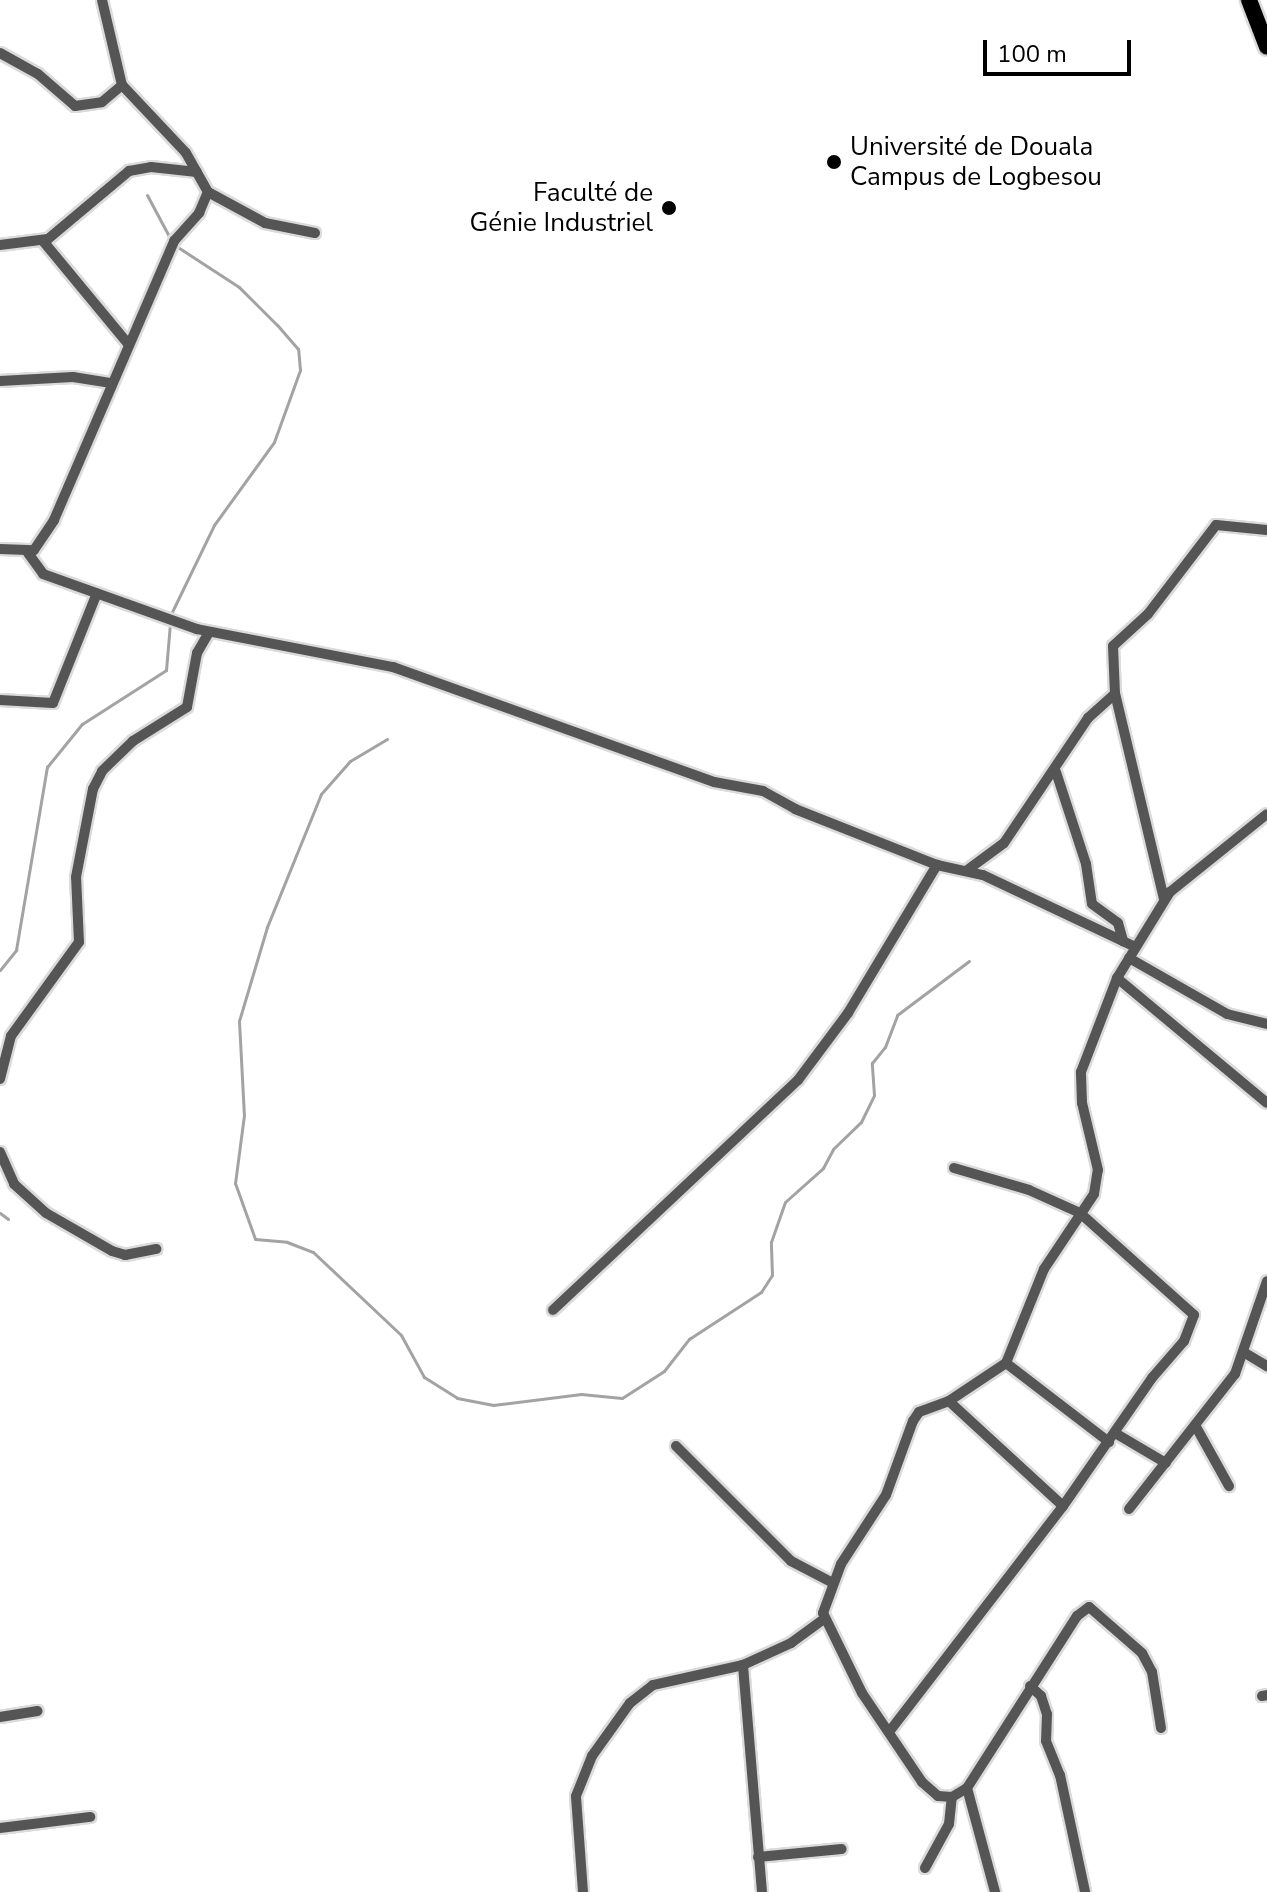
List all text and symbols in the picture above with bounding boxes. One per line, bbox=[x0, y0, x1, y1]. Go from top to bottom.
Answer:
scale bar bbox=[987, 24, 1135, 74]
text: 100 m bbox=[997, 38, 1067, 70]
place label: Université de Douala Campus de Logbesou bbox=[850, 131, 1102, 192]
marker: Université de Douala Campus de Logbesou bbox=[825, 153, 843, 171]
place label: Faculté de Génie Industriel bbox=[469, 177, 653, 238]
marker: Faculté de Génie Industriel bbox=[660, 199, 678, 217]

